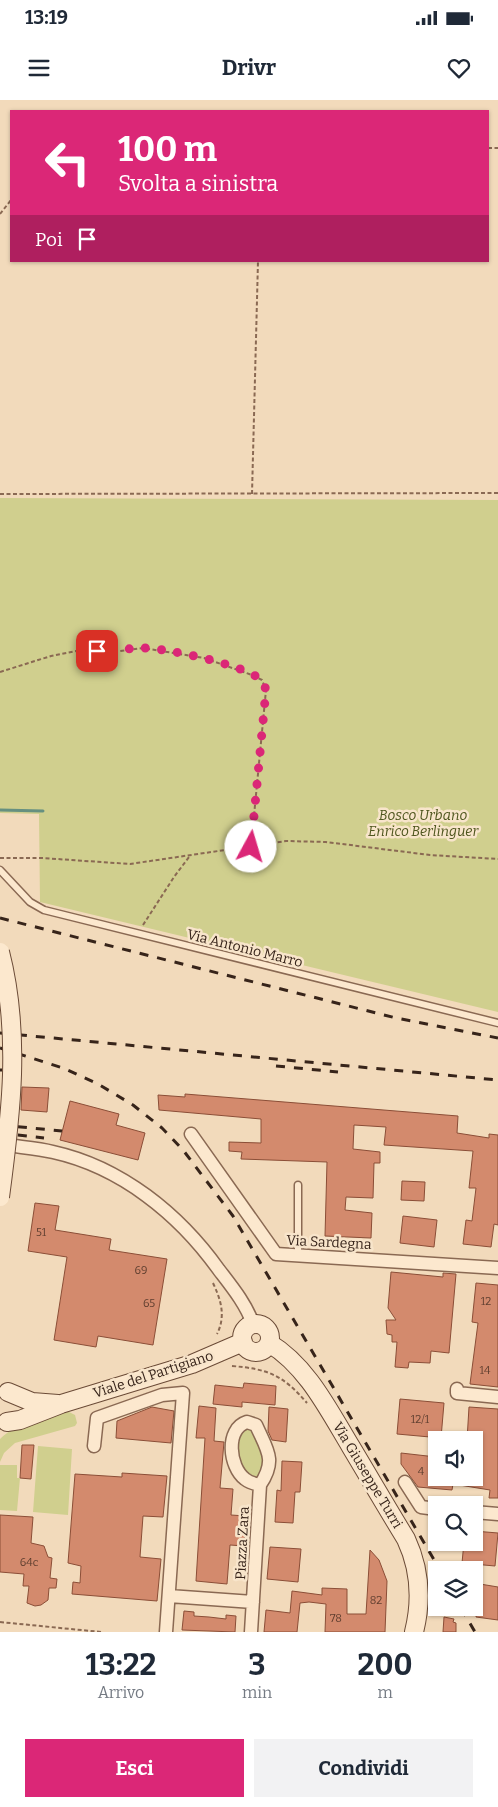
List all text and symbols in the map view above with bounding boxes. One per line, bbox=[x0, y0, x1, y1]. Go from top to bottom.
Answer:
text: 13:19 bbox=[25, 6, 68, 29]
icon: menu bbox=[25, 54, 53, 82]
text: Drivr bbox=[222, 54, 276, 81]
icon: heart bbox=[445, 54, 473, 82]
text: 100 m bbox=[118, 128, 217, 170]
icon: left bbox=[35, 130, 100, 195]
text: Svolta a sinistra bbox=[118, 170, 278, 197]
icon: arrive bbox=[73, 225, 101, 253]
text: Poi bbox=[35, 228, 63, 251]
pin bbox=[76, 630, 118, 672]
icon: arrive bbox=[83, 637, 111, 665]
park label: Bosco Urbano Enrico Berlinguer bbox=[368, 807, 479, 840]
position arrow bbox=[224, 820, 276, 872]
street label: Via Antonio Marro bbox=[185, 926, 305, 971]
house number: 51 bbox=[36, 1226, 47, 1239]
street label: Via Sardegna bbox=[286, 1232, 372, 1253]
house number: 69 bbox=[135, 1264, 147, 1277]
house number: 12 bbox=[481, 1295, 491, 1308]
house number: 65 bbox=[143, 1297, 155, 1310]
street label: Viale del Partigiano bbox=[91, 1347, 215, 1402]
house number: 14 bbox=[480, 1364, 491, 1377]
house number: 12/1 bbox=[411, 1413, 430, 1426]
street label: Via Giuseppe Turri bbox=[329, 1419, 406, 1531]
map controls bbox=[428, 1431, 483, 1616]
button: sound bbox=[428, 1431, 483, 1486]
house number: 4 bbox=[418, 1465, 425, 1478]
button: search bbox=[428, 1496, 483, 1551]
street label: Piazza Zara bbox=[232, 1506, 253, 1580]
house number: 64c bbox=[20, 1556, 39, 1569]
button: layers bbox=[428, 1561, 483, 1616]
house number: 82 bbox=[370, 1594, 382, 1607]
house number: 78 bbox=[330, 1612, 342, 1625]
text: 13:22 bbox=[85, 1647, 156, 1683]
text: 3 bbox=[248, 1647, 266, 1683]
text: 200 bbox=[358, 1647, 413, 1683]
text: Arrivo bbox=[98, 1683, 144, 1702]
text: min bbox=[242, 1683, 272, 1702]
text: m bbox=[377, 1683, 393, 1702]
button: Esci bbox=[25, 1739, 244, 1797]
button: Condividi bbox=[254, 1739, 473, 1797]

